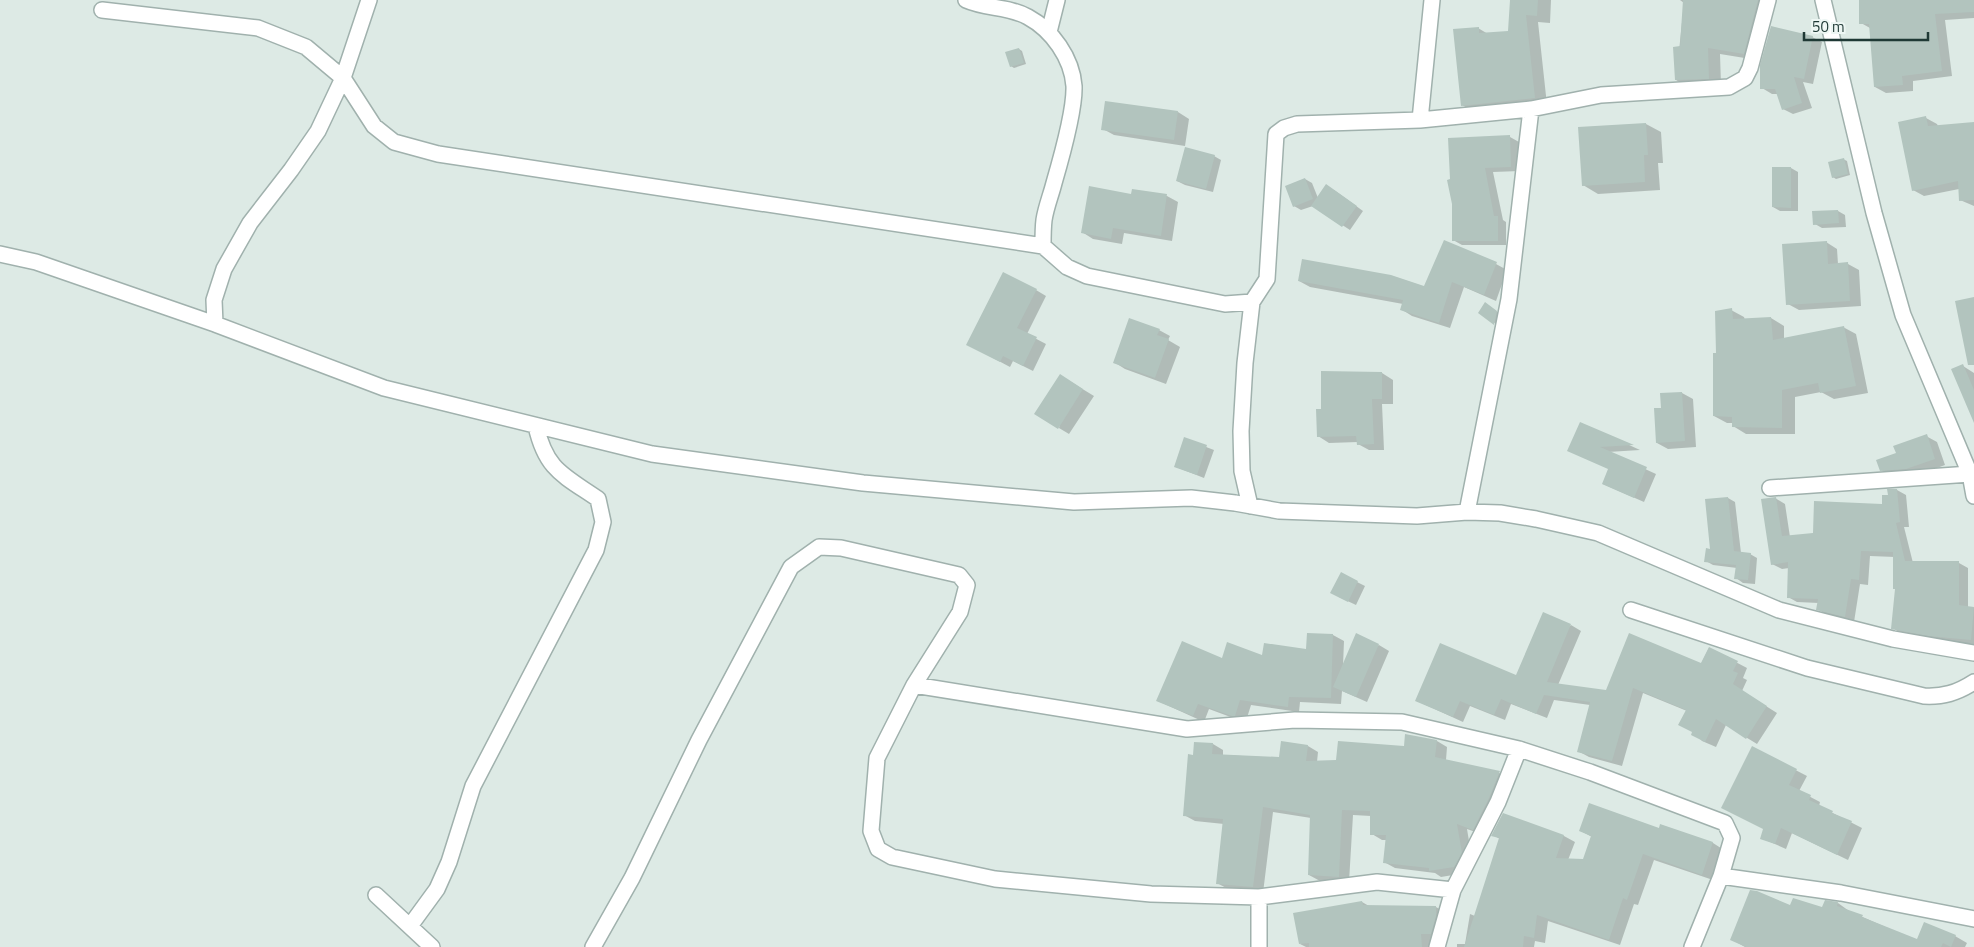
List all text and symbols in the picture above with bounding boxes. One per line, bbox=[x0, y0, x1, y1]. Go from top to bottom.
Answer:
scale bar bbox=[1804, 10, 1928, 42]
text: 50 m bbox=[1812, 15, 1845, 38]

